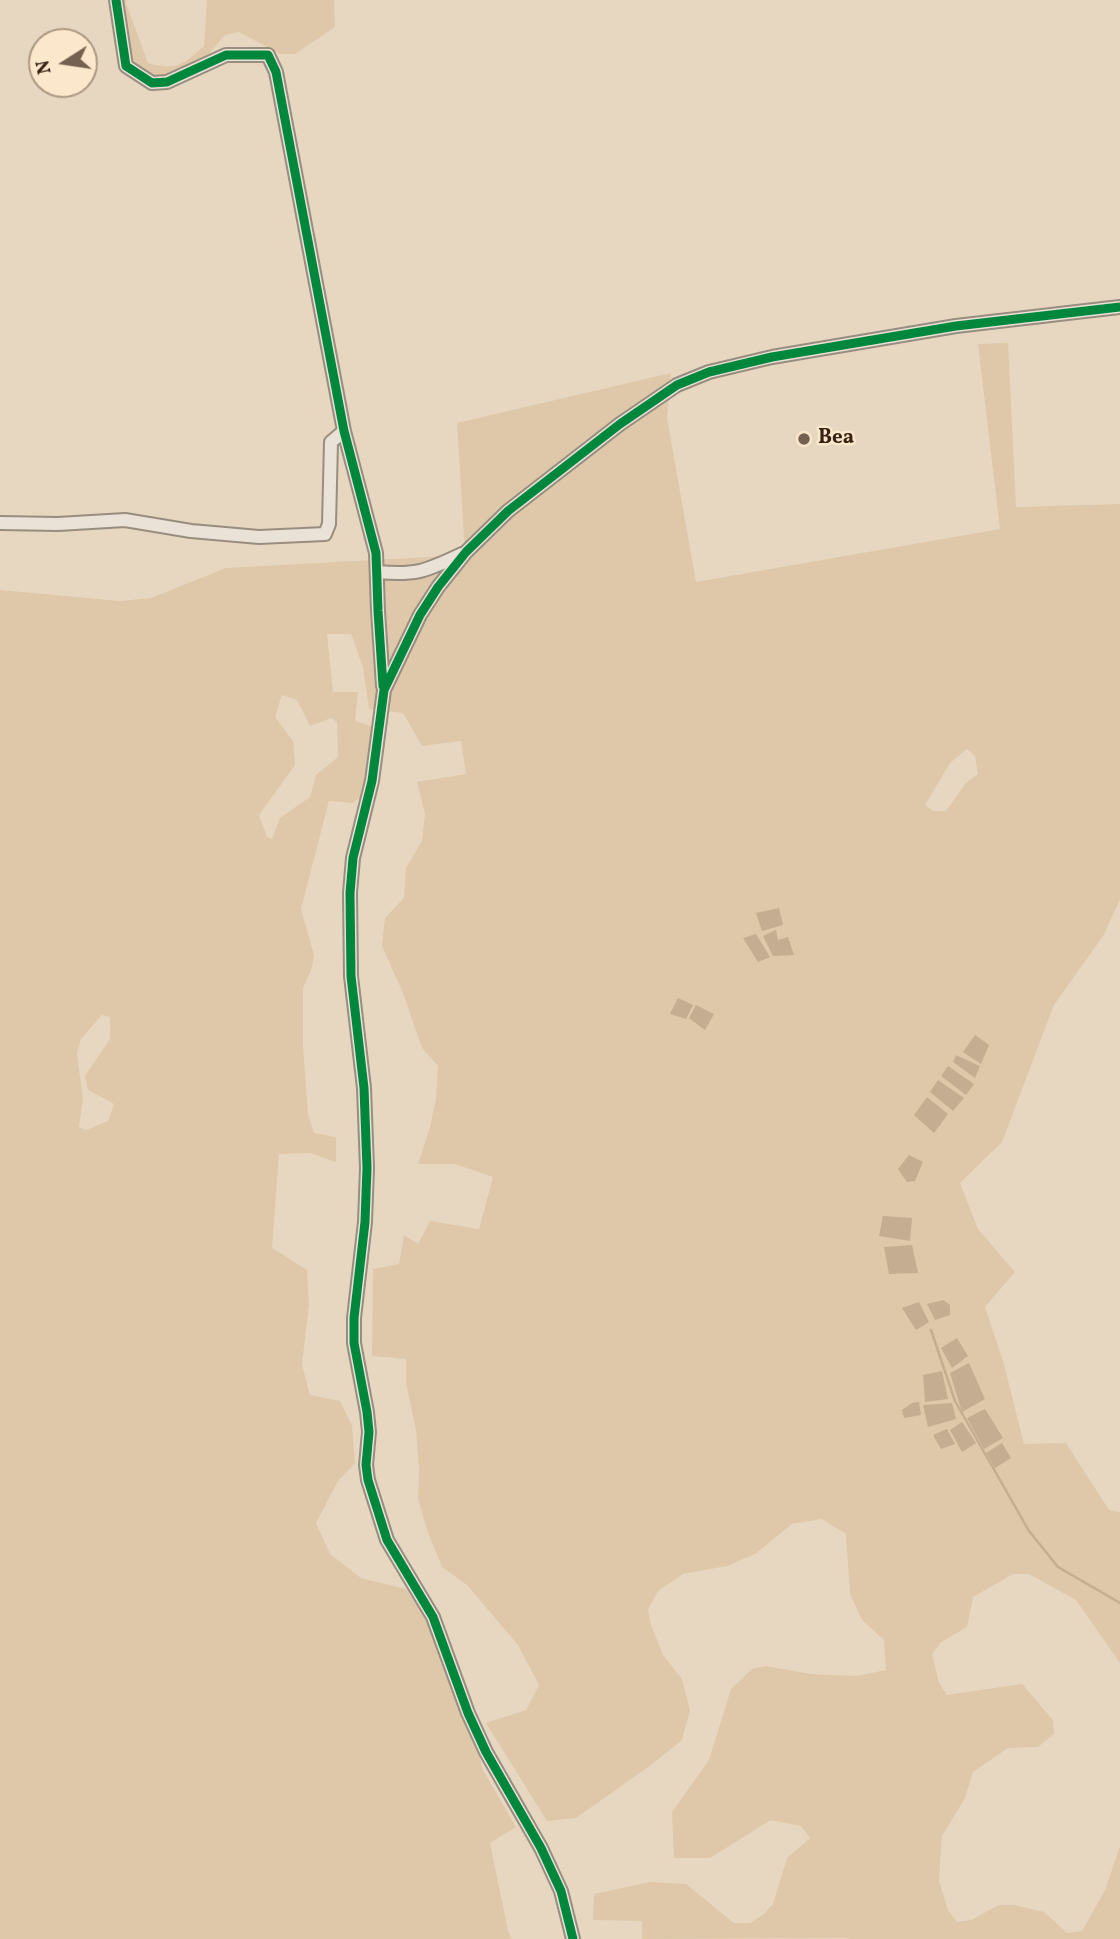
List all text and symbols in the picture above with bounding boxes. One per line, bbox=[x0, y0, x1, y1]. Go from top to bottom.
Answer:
north arrow bbox=[28, 28, 98, 98]
text: N bbox=[30, 58, 59, 76]
place label: Bea bbox=[818, 426, 854, 452]
marker: Bea bbox=[796, 431, 812, 447]

